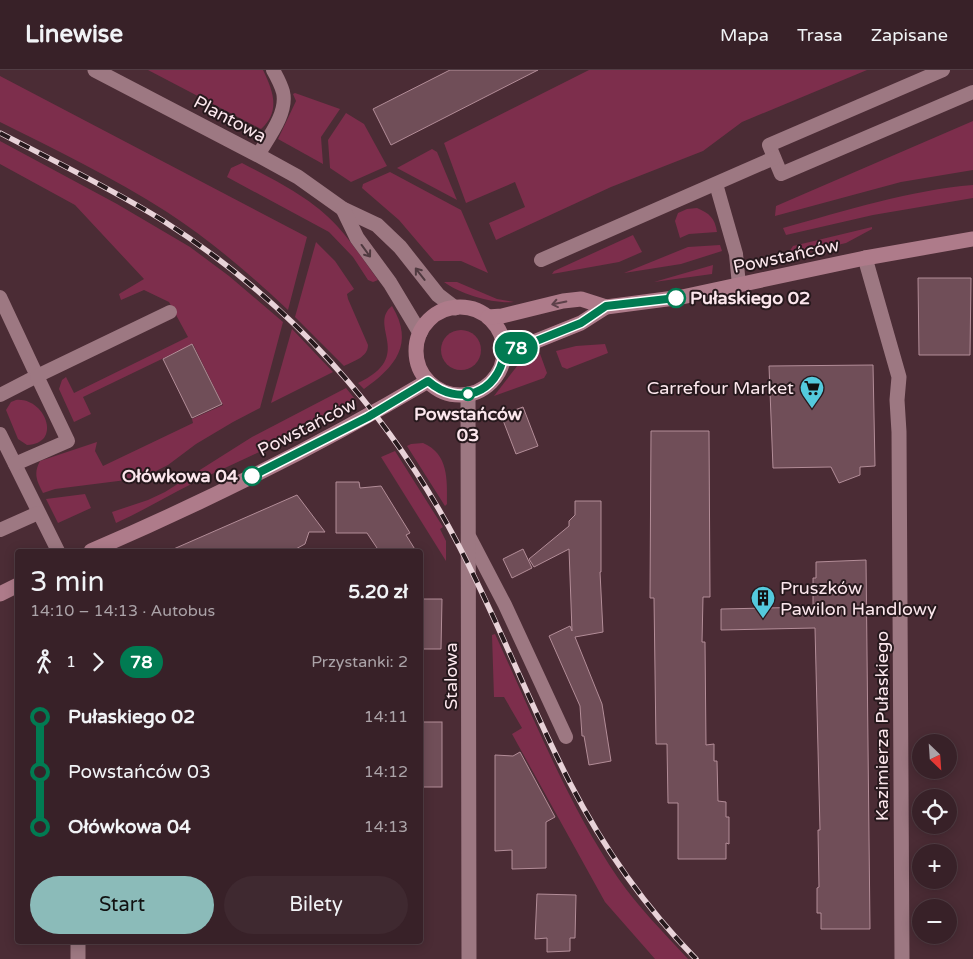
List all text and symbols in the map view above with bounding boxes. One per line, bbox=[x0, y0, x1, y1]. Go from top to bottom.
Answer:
text: Linewise bbox=[25, 20, 123, 49]
text: Mapa bbox=[720, 24, 769, 46]
text: Trasa bbox=[797, 24, 843, 46]
text: Zapisane bbox=[871, 24, 948, 46]
street label: Plantowa bbox=[190, 91, 270, 147]
street label: Powstańców bbox=[731, 234, 841, 278]
one-way arrow bbox=[361, 244, 372, 258]
one-way arrow bbox=[414, 268, 425, 281]
place label: Pułaskiego 02 bbox=[690, 287, 810, 309]
marker: Pułaskiego 02 bbox=[666, 288, 686, 308]
one-way arrow bbox=[551, 299, 567, 308]
line badge: 78 bbox=[494, 332, 538, 364]
text: 78 bbox=[505, 337, 527, 359]
supermarket icon: Carrefour Market bbox=[799, 375, 825, 409]
place label: Carrefour Market bbox=[647, 377, 794, 399]
marker: Powstańców 03 bbox=[461, 387, 475, 401]
street label: Powstańców bbox=[254, 393, 360, 461]
place label: Powstańców 03 bbox=[414, 403, 523, 446]
place label: Ołówkowa 04 bbox=[122, 465, 239, 487]
marker: Ołówkowa 04 bbox=[242, 466, 262, 486]
text: 3 min bbox=[30, 565, 105, 599]
place label: Pruszków Pawilon Handlowy bbox=[780, 577, 937, 620]
text: 5.20 zł bbox=[348, 581, 408, 603]
building icon: Pruszków Pawilon Handlowy bbox=[750, 585, 776, 619]
text: 14:10 – 14:13 · Autobus bbox=[30, 601, 215, 621]
street label: Kazimierza Pułaskiego bbox=[871, 631, 893, 821]
street label: Stalowa bbox=[440, 642, 462, 710]
icon: walk bbox=[30, 648, 58, 676]
icon: forward bbox=[84, 648, 112, 676]
text: 78 bbox=[130, 651, 153, 673]
text: 1 bbox=[66, 652, 76, 672]
text: Przystanki: 2 bbox=[311, 652, 408, 672]
text: Pułaskiego 02 bbox=[68, 706, 195, 728]
text: 14:11 bbox=[364, 707, 408, 727]
north arrow bbox=[912, 734, 958, 779]
map controls bbox=[912, 734, 957, 944]
text: Powstańców 03 bbox=[68, 761, 211, 783]
text: 14:12 bbox=[364, 762, 408, 782]
button: locate bbox=[912, 789, 957, 834]
text: Ołówkowa 04 bbox=[68, 816, 191, 838]
text: 14:13 bbox=[364, 817, 408, 837]
button: + bbox=[912, 844, 957, 889]
button: Start bbox=[30, 876, 214, 934]
button: Bilety bbox=[224, 876, 408, 934]
button: − bbox=[912, 899, 957, 944]

